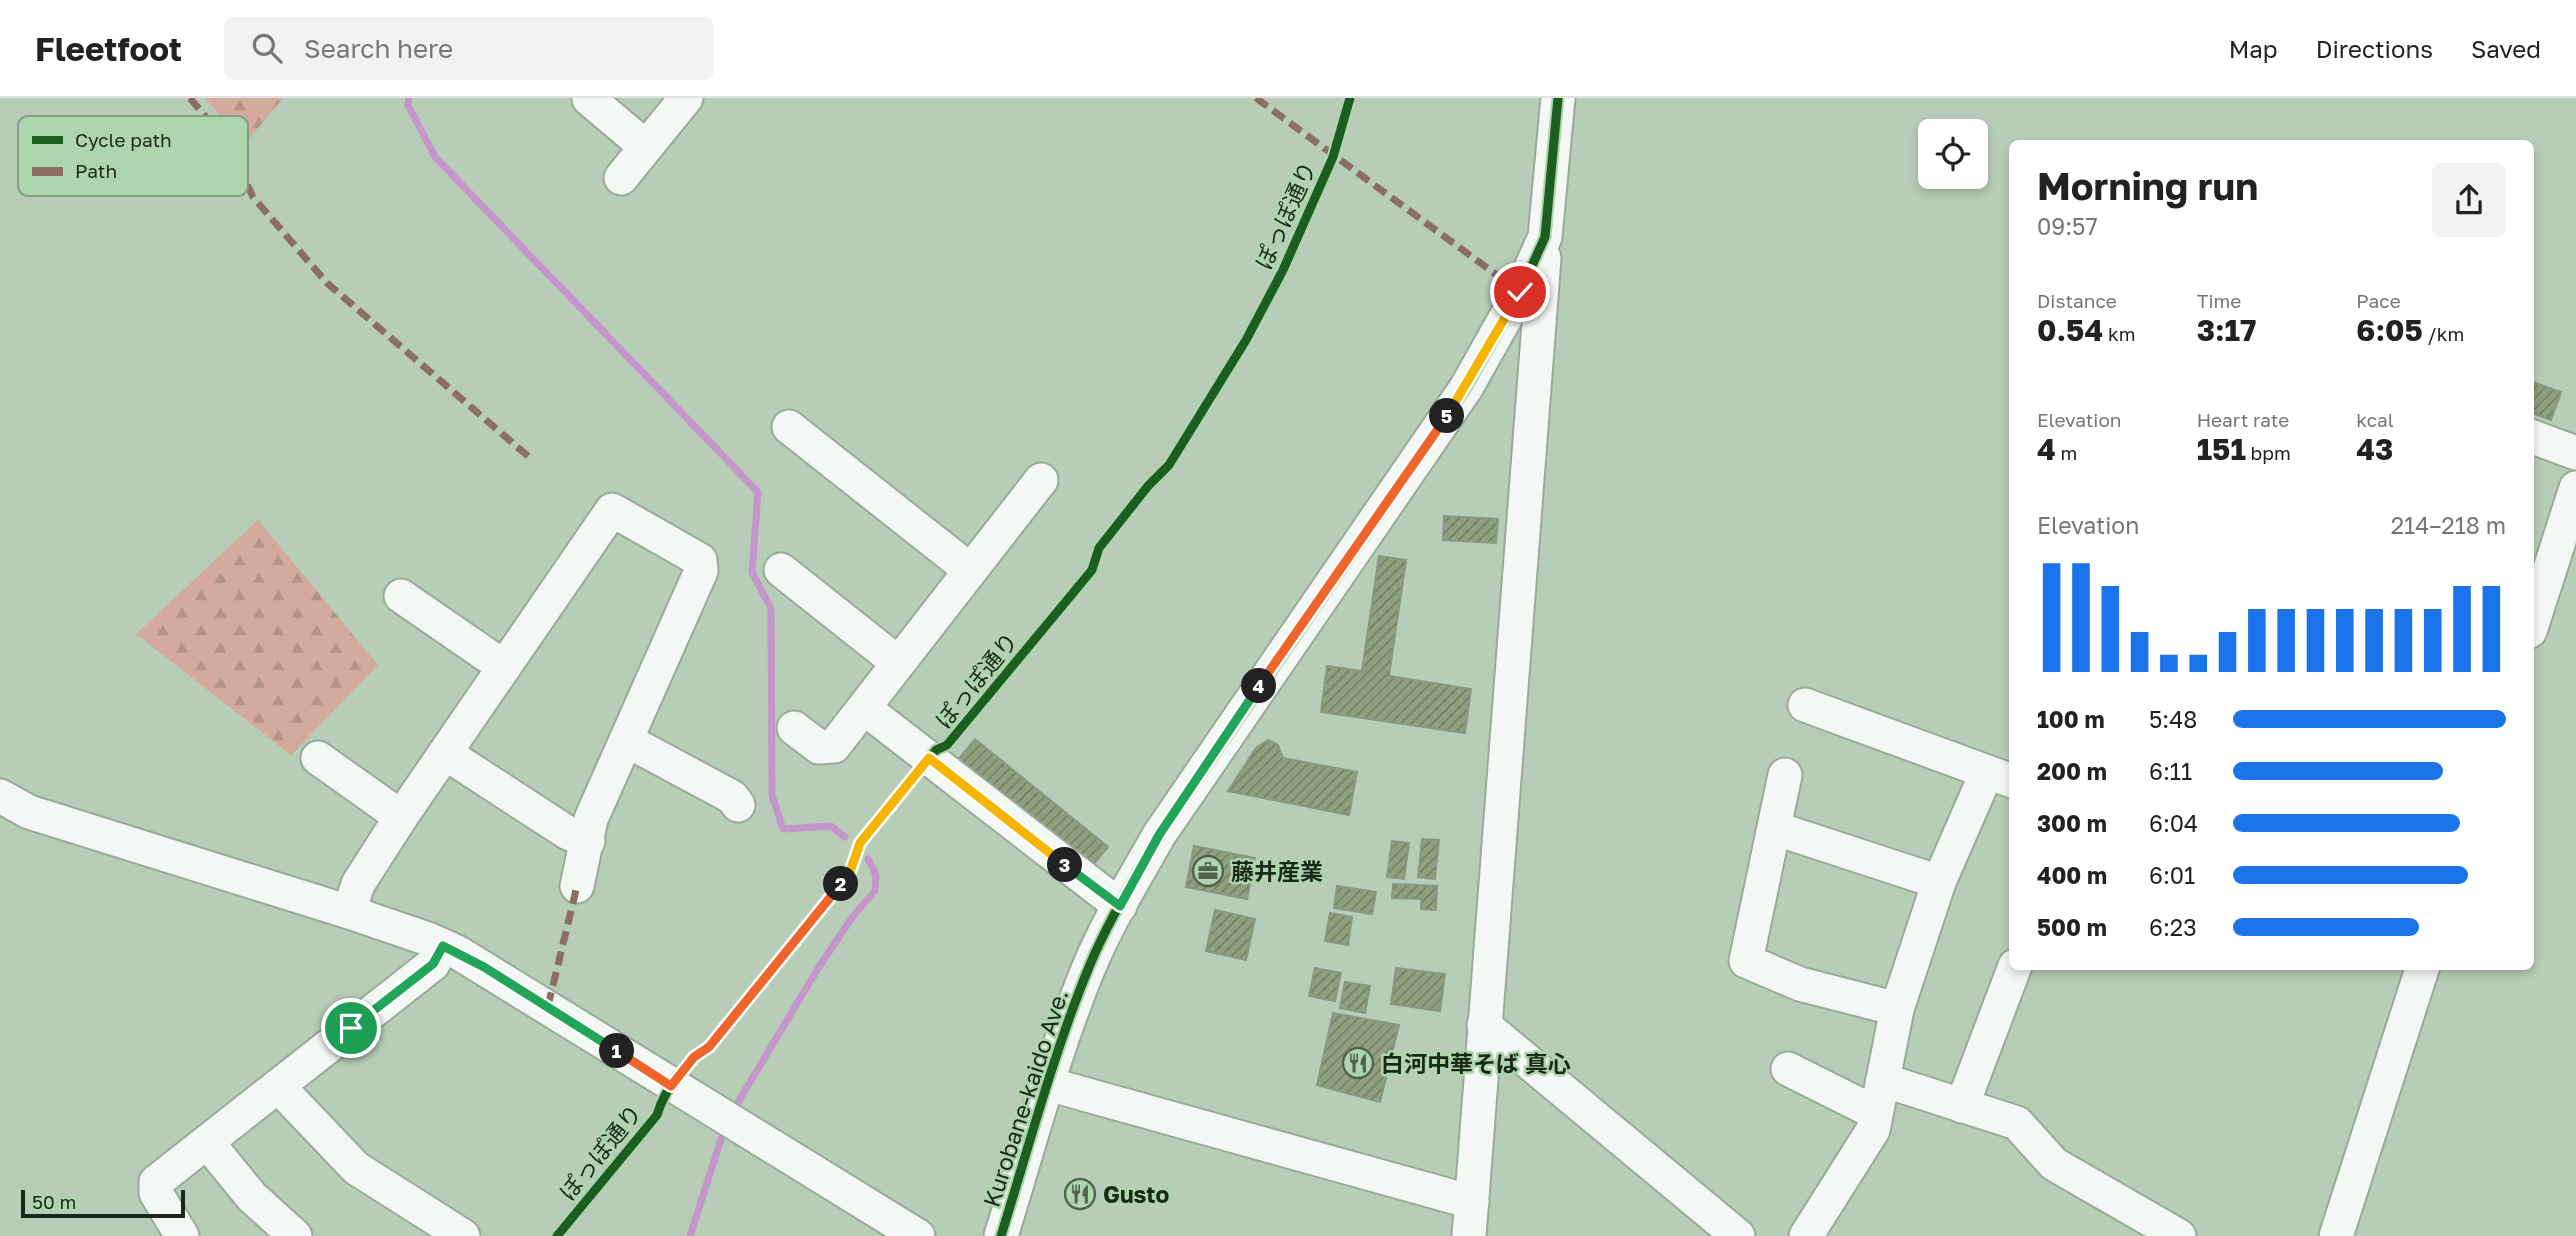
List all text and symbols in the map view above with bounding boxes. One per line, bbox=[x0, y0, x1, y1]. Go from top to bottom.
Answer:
search box bbox=[224, 17, 714, 80]
text: Fleetfoot bbox=[35, 29, 182, 68]
icon: search bbox=[248, 29, 286, 67]
text: Search here bbox=[304, 33, 453, 64]
text: Map bbox=[2229, 34, 2278, 63]
text: Directions bbox=[2316, 34, 2433, 63]
text: Saved bbox=[2471, 34, 2541, 63]
legend bbox=[18, 116, 248, 196]
map controls bbox=[1918, 119, 1988, 189]
button: locate bbox=[1918, 119, 1988, 189]
text: Cycle path bbox=[75, 128, 172, 151]
street label: ぽっぽ通り bbox=[1249, 157, 1321, 273]
text: Path bbox=[75, 159, 117, 182]
text: Morning run bbox=[2037, 163, 2258, 208]
button: share bbox=[2432, 163, 2506, 237]
text: 09:57 bbox=[2037, 212, 2098, 240]
pin bbox=[1490, 262, 1550, 322]
icon: check bbox=[1501, 273, 1539, 311]
text: Distance bbox=[2037, 289, 2117, 312]
text: Time bbox=[2197, 289, 2241, 312]
text: Pace bbox=[2356, 289, 2401, 312]
text: 0.54 bbox=[2037, 312, 2103, 348]
text: 3:17 bbox=[2197, 312, 2256, 348]
text: 6:05 bbox=[2356, 312, 2423, 348]
text: km bbox=[2103, 322, 2135, 345]
text: /km bbox=[2423, 322, 2464, 345]
pin: 5 bbox=[1430, 398, 1464, 434]
text: 5 bbox=[1441, 404, 1452, 427]
text: Elevation bbox=[2037, 408, 2122, 431]
text: Heart rate bbox=[2197, 408, 2289, 431]
text: kcal bbox=[2356, 408, 2394, 431]
text: 4 bbox=[2037, 431, 2056, 467]
text: 151 bbox=[2197, 431, 2246, 467]
text: 43 bbox=[2356, 431, 2393, 467]
text: m bbox=[2056, 441, 2077, 464]
text: bpm bbox=[2246, 441, 2291, 464]
text: Elevation bbox=[2037, 511, 2139, 539]
text: 214–218 m bbox=[2391, 511, 2506, 539]
street label: ぽっぽ通り bbox=[929, 627, 1023, 733]
pin: 4 bbox=[1242, 668, 1276, 704]
text: 4 bbox=[1253, 674, 1264, 697]
text: 100 m bbox=[2037, 705, 2105, 733]
text: 5:48 bbox=[2149, 705, 2197, 733]
text: 200 m bbox=[2037, 757, 2107, 785]
text: 6:11 bbox=[2149, 757, 2192, 785]
text: 300 m bbox=[2037, 809, 2107, 837]
text: 6:04 bbox=[2149, 809, 2198, 837]
pin: 3 bbox=[1048, 848, 1082, 882]
text: 3 bbox=[1059, 853, 1070, 876]
office icon: 藤井産業 bbox=[1191, 854, 1225, 888]
place label: 藤井産業 bbox=[1231, 857, 1323, 885]
text: 400 m bbox=[2037, 861, 2107, 889]
text: 6:01 bbox=[2149, 861, 2195, 889]
pin: 2 bbox=[824, 866, 858, 902]
text: 2 bbox=[835, 872, 846, 895]
text: 500 m bbox=[2037, 913, 2107, 941]
text: 6:23 bbox=[2149, 913, 2197, 941]
street label: Kurobane-kaido Ave. bbox=[977, 986, 1073, 1210]
pin bbox=[321, 998, 381, 1058]
icon: arrive bbox=[332, 1009, 370, 1047]
pin: 1 bbox=[600, 1034, 634, 1068]
text: 1 bbox=[612, 1039, 621, 1062]
restaurant icon: 白河中華そば 真心 bbox=[1341, 1046, 1375, 1080]
place label: 白河中華そば 真心 bbox=[1381, 1049, 1571, 1077]
street label: ぽっぽ通り bbox=[553, 1099, 647, 1205]
restaurant icon: Gusto bbox=[1063, 1177, 1097, 1211]
place label: Gusto bbox=[1103, 1180, 1170, 1208]
scale bar bbox=[21, 1187, 186, 1219]
text: 50 m bbox=[32, 1190, 76, 1213]

